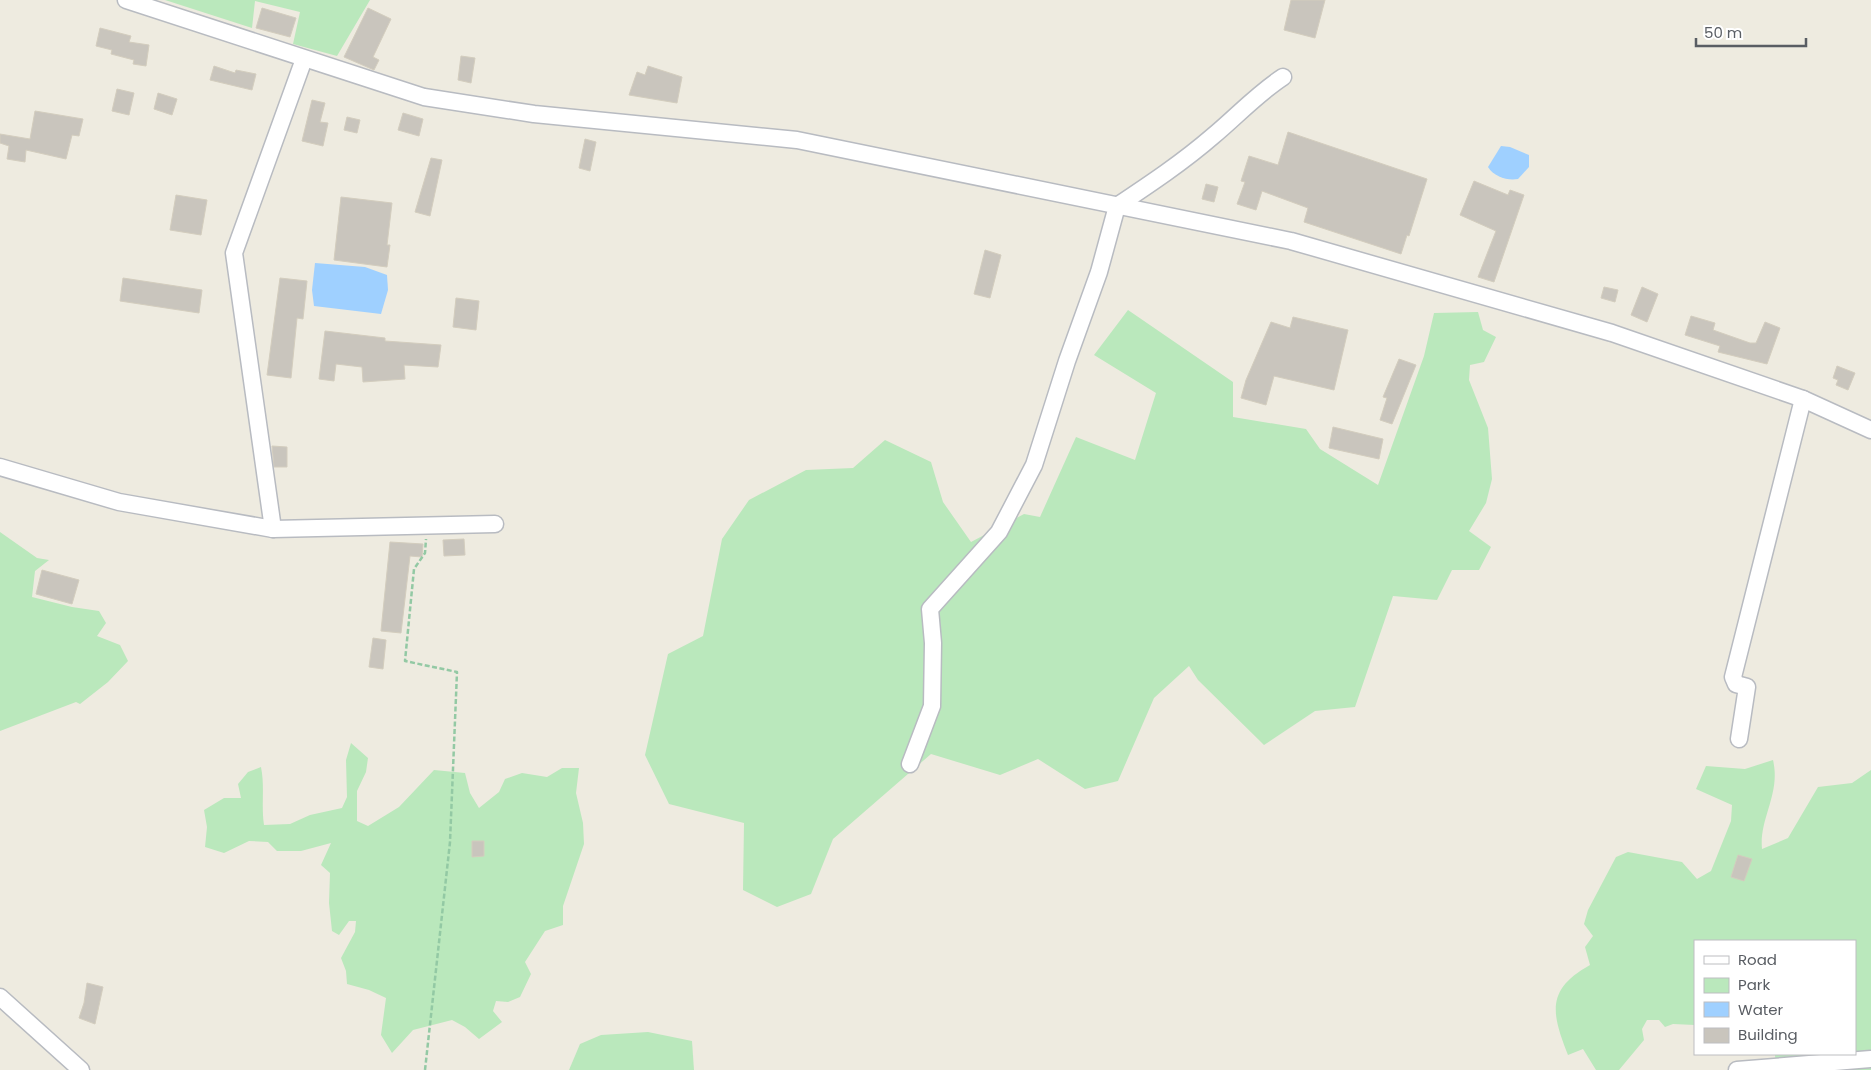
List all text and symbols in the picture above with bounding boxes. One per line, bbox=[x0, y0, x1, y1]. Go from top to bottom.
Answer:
scale bar bbox=[1696, 15, 1806, 47]
text: 50 m bbox=[1704, 22, 1742, 43]
legend bbox=[1694, 940, 1856, 1055]
text: Road bbox=[1738, 949, 1777, 970]
text: Park bbox=[1738, 974, 1770, 995]
text: Water bbox=[1738, 999, 1784, 1020]
text: Building bbox=[1738, 1024, 1798, 1045]

